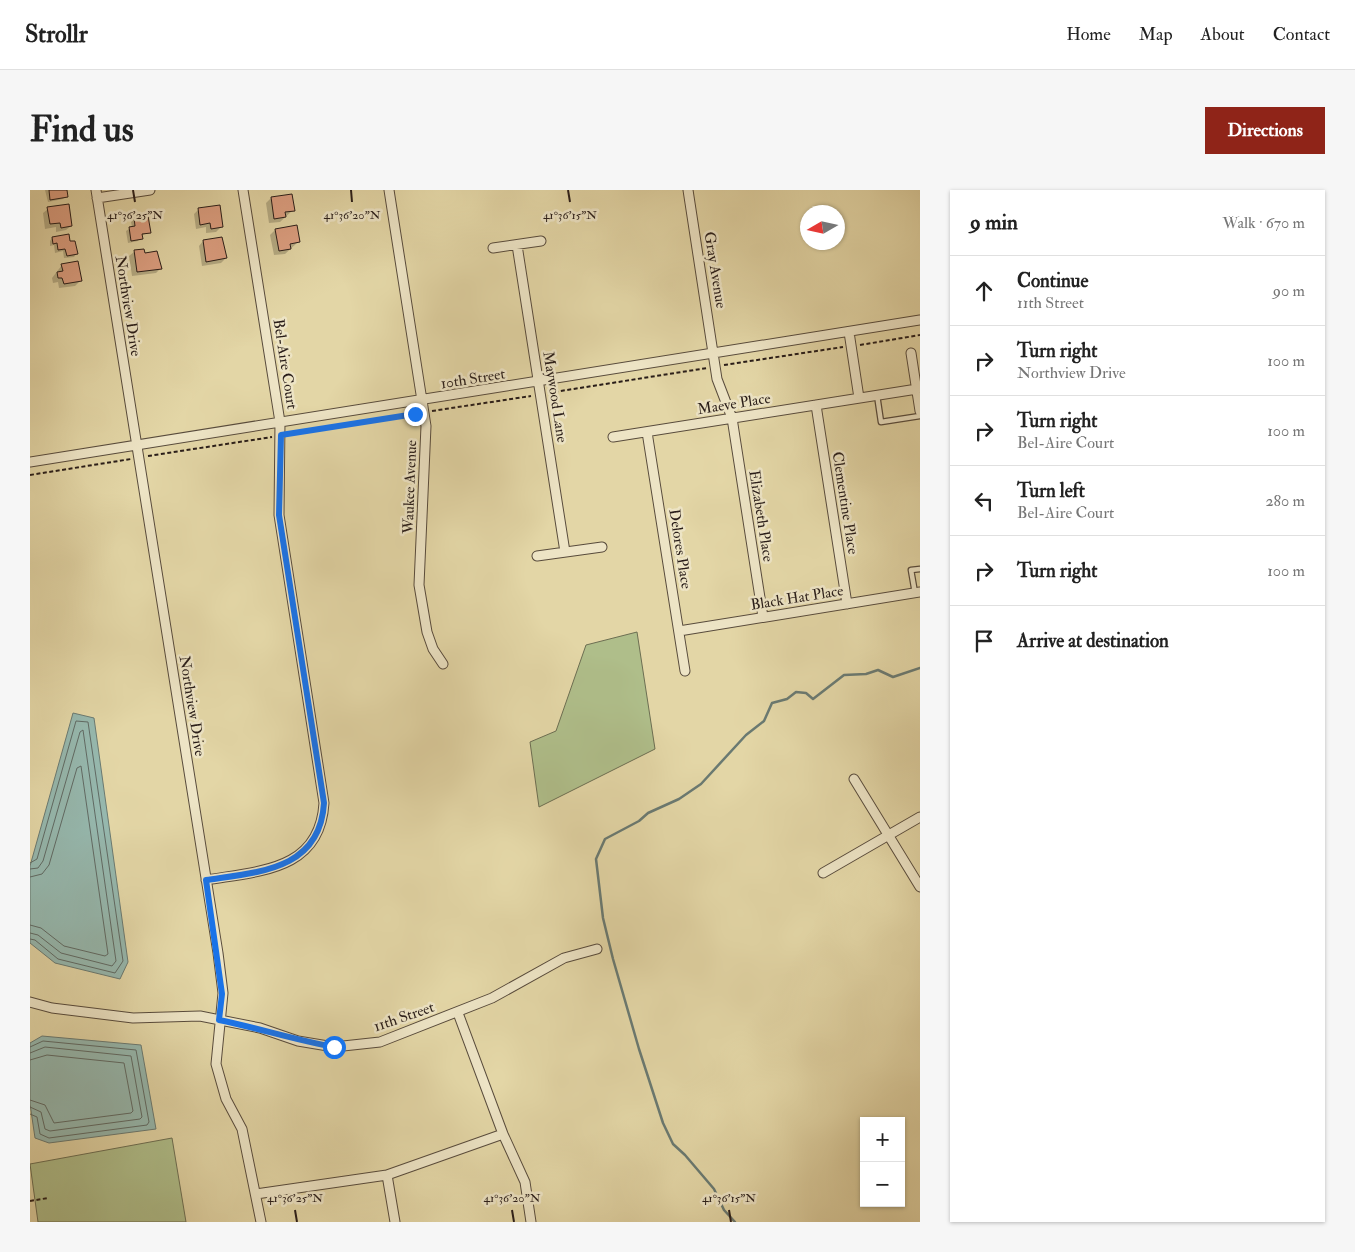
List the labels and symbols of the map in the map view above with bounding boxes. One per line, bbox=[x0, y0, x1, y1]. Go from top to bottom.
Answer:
north arrow bbox=[800, 205, 845, 250]
text: 41°36'25"N bbox=[107, 208, 163, 223]
text: 41°36'20"N bbox=[324, 208, 381, 223]
text: 41°36'15"N bbox=[543, 208, 597, 223]
street label: Gray Avenue bbox=[700, 230, 730, 310]
street label: Northview Drive bbox=[111, 254, 145, 358]
street label: Bel-Aire Court bbox=[268, 317, 302, 411]
street label: Maywood Lane bbox=[538, 350, 572, 444]
street label: 10th Street bbox=[439, 365, 507, 393]
street label: Maeve Place bbox=[696, 389, 772, 419]
route end bbox=[404, 403, 427, 426]
street label: Waukee Avenue bbox=[399, 440, 421, 535]
street label: Clementine Place bbox=[828, 450, 862, 556]
street label: Elizabeth Place bbox=[744, 469, 778, 563]
street label: Delores Place bbox=[664, 508, 696, 590]
street label: Black Hat Place bbox=[749, 581, 845, 615]
street label: Northview Drive bbox=[175, 654, 209, 758]
street label: 11th Street bbox=[371, 998, 437, 1036]
route start bbox=[323, 1036, 346, 1059]
text: 41°36'25"N bbox=[267, 1191, 323, 1206]
text: 41°36'20"N bbox=[484, 1191, 541, 1206]
text: 41°36'15"N bbox=[702, 1191, 756, 1206]

